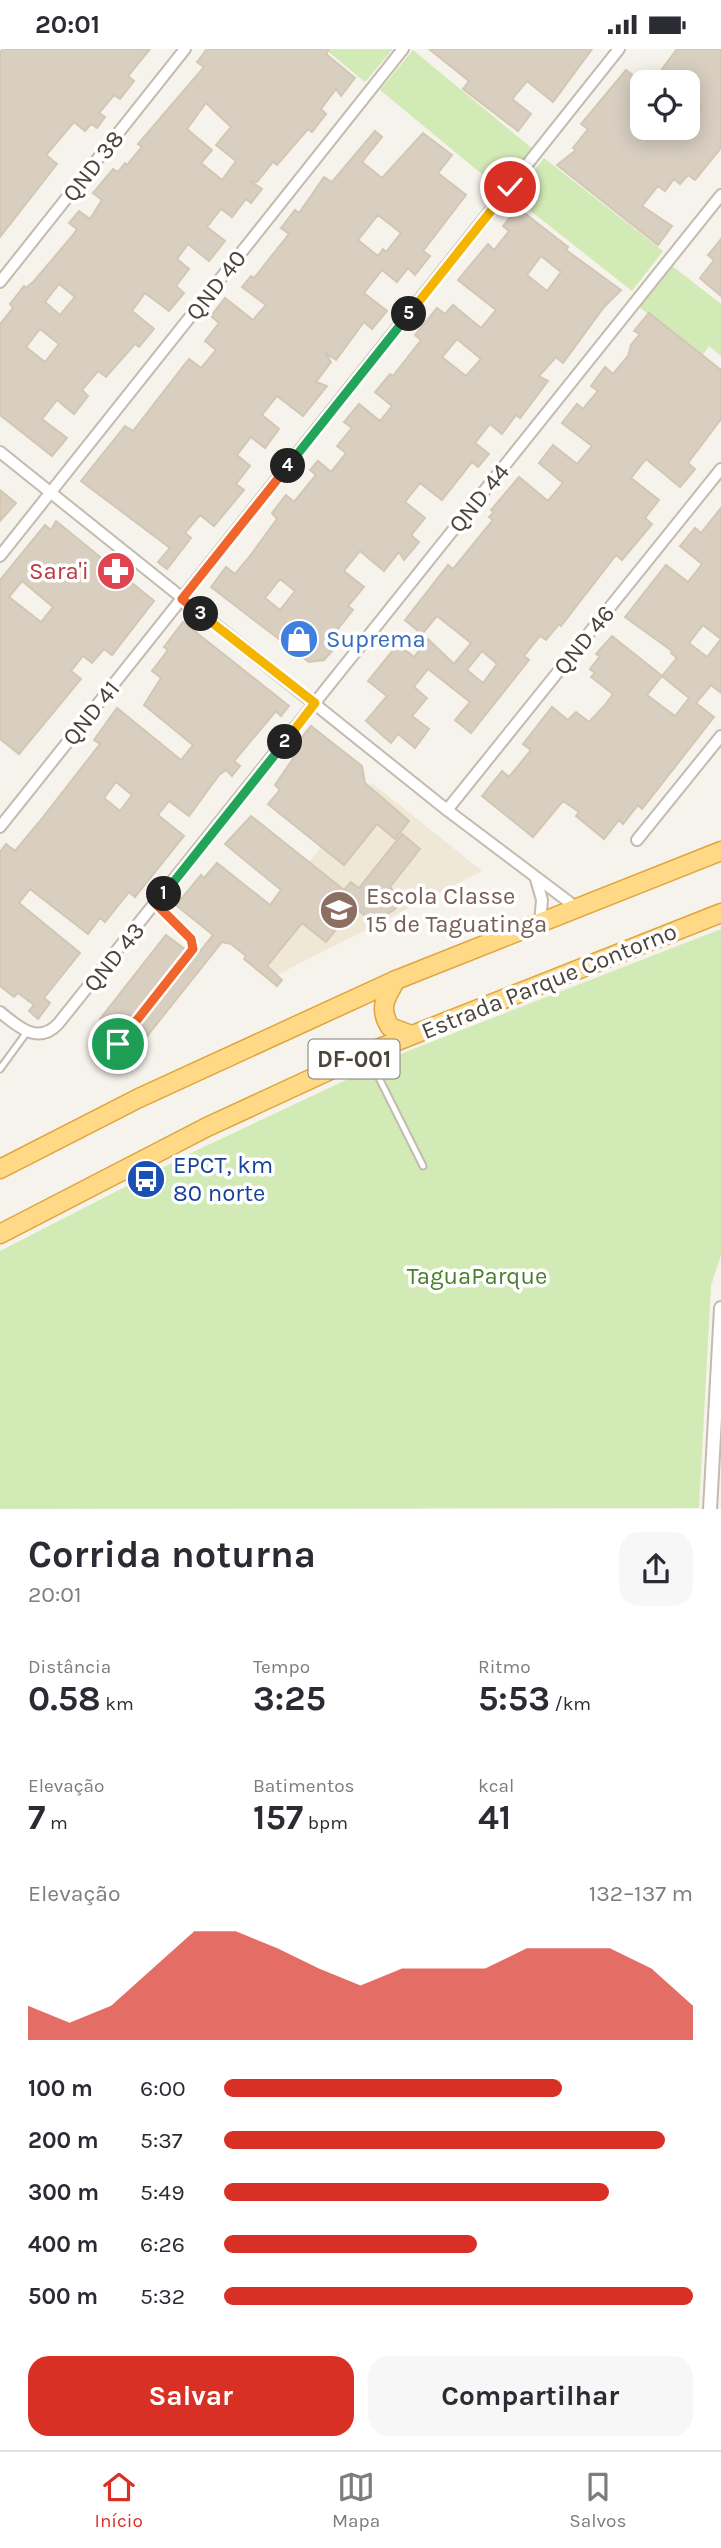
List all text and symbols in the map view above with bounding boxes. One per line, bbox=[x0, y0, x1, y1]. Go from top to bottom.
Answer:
text: 20:01 bbox=[35, 9, 100, 40]
map controls bbox=[630, 70, 700, 140]
button: locate bbox=[630, 70, 700, 140]
street label: QND 38 bbox=[57, 125, 129, 207]
pin bbox=[480, 157, 540, 217]
icon: check bbox=[491, 168, 529, 206]
street label: QND 40 bbox=[180, 244, 252, 326]
pin: 5 bbox=[392, 296, 426, 331]
text: 5 bbox=[403, 302, 414, 324]
pin: 4 bbox=[270, 449, 306, 483]
text: 4 bbox=[282, 454, 293, 476]
street label: QND 44 bbox=[443, 458, 515, 538]
pharmacy icon: Sara'i bbox=[95, 550, 137, 592]
place label: Sara'i bbox=[29, 557, 89, 585]
pin: 3 bbox=[184, 597, 218, 631]
street label: QND 46 bbox=[548, 600, 620, 680]
text: 3 bbox=[195, 602, 206, 624]
shop icon: Suprema bbox=[278, 618, 320, 660]
place label: Suprema bbox=[326, 625, 426, 653]
street label: QND 41 bbox=[57, 675, 125, 751]
pin: 2 bbox=[268, 725, 302, 759]
text: 2 bbox=[279, 730, 290, 752]
pin: 1 bbox=[146, 877, 182, 911]
text: 1 bbox=[160, 882, 167, 904]
place label: Escola Classe 15 de Taguatinga bbox=[366, 882, 547, 938]
school or university icon: Escola Classe 15 de Taguatinga bbox=[318, 889, 360, 931]
street label: QND 43 bbox=[78, 917, 150, 997]
street label: Estrada Parque Contorno bbox=[417, 917, 681, 1045]
pin bbox=[88, 1014, 148, 1074]
icon: arrive bbox=[99, 1025, 137, 1063]
road number: DF-001 bbox=[308, 1039, 400, 1079]
place label: EPCT, km 80 norte bbox=[173, 1151, 273, 1207]
bus stop icon: EPCT, km 80 norte bbox=[125, 1158, 167, 1200]
park label: TaguaParque bbox=[407, 1262, 547, 1290]
text: Corrida noturna bbox=[28, 1532, 316, 1577]
button: share bbox=[619, 1532, 693, 1606]
text: 20:01 bbox=[28, 1581, 82, 1608]
text: Distância bbox=[28, 1656, 111, 1678]
text: Tempo bbox=[253, 1656, 310, 1678]
text: Ritmo bbox=[478, 1656, 531, 1678]
text: 0.58 bbox=[28, 1678, 101, 1719]
text: 3:25 bbox=[253, 1678, 326, 1719]
text: 5:53 bbox=[478, 1678, 550, 1719]
text: km bbox=[101, 1693, 134, 1715]
text: /km bbox=[550, 1693, 591, 1715]
text: Elevação bbox=[28, 1775, 104, 1797]
text: Batimentos bbox=[253, 1775, 355, 1797]
text: kcal bbox=[478, 1775, 514, 1797]
text: 7 bbox=[28, 1797, 45, 1838]
text: 157 bbox=[253, 1797, 303, 1838]
text: 41 bbox=[478, 1797, 511, 1838]
text: m bbox=[45, 1812, 68, 1834]
text: bpm bbox=[303, 1812, 348, 1834]
text: Elevação bbox=[28, 1880, 121, 1907]
text: 132–137 m bbox=[589, 1880, 693, 1907]
text: 100 m bbox=[28, 2075, 93, 2102]
text: 6:00 bbox=[140, 2075, 186, 2102]
text: 200 m bbox=[28, 2127, 99, 2154]
text: 5:37 bbox=[140, 2127, 183, 2154]
text: 300 m bbox=[28, 2179, 99, 2206]
text: 5:49 bbox=[140, 2179, 184, 2206]
text: 400 m bbox=[28, 2231, 98, 2258]
text: 6:26 bbox=[140, 2231, 185, 2258]
text: 500 m bbox=[28, 2283, 98, 2310]
text: 5:32 bbox=[140, 2283, 185, 2310]
button: Salvar bbox=[28, 2356, 354, 2436]
button: Compartilhar bbox=[368, 2356, 693, 2436]
tab: Início bbox=[95, 2468, 143, 2532]
tab: Mapa bbox=[332, 2468, 380, 2532]
tab: Salvos bbox=[569, 2468, 626, 2532]

